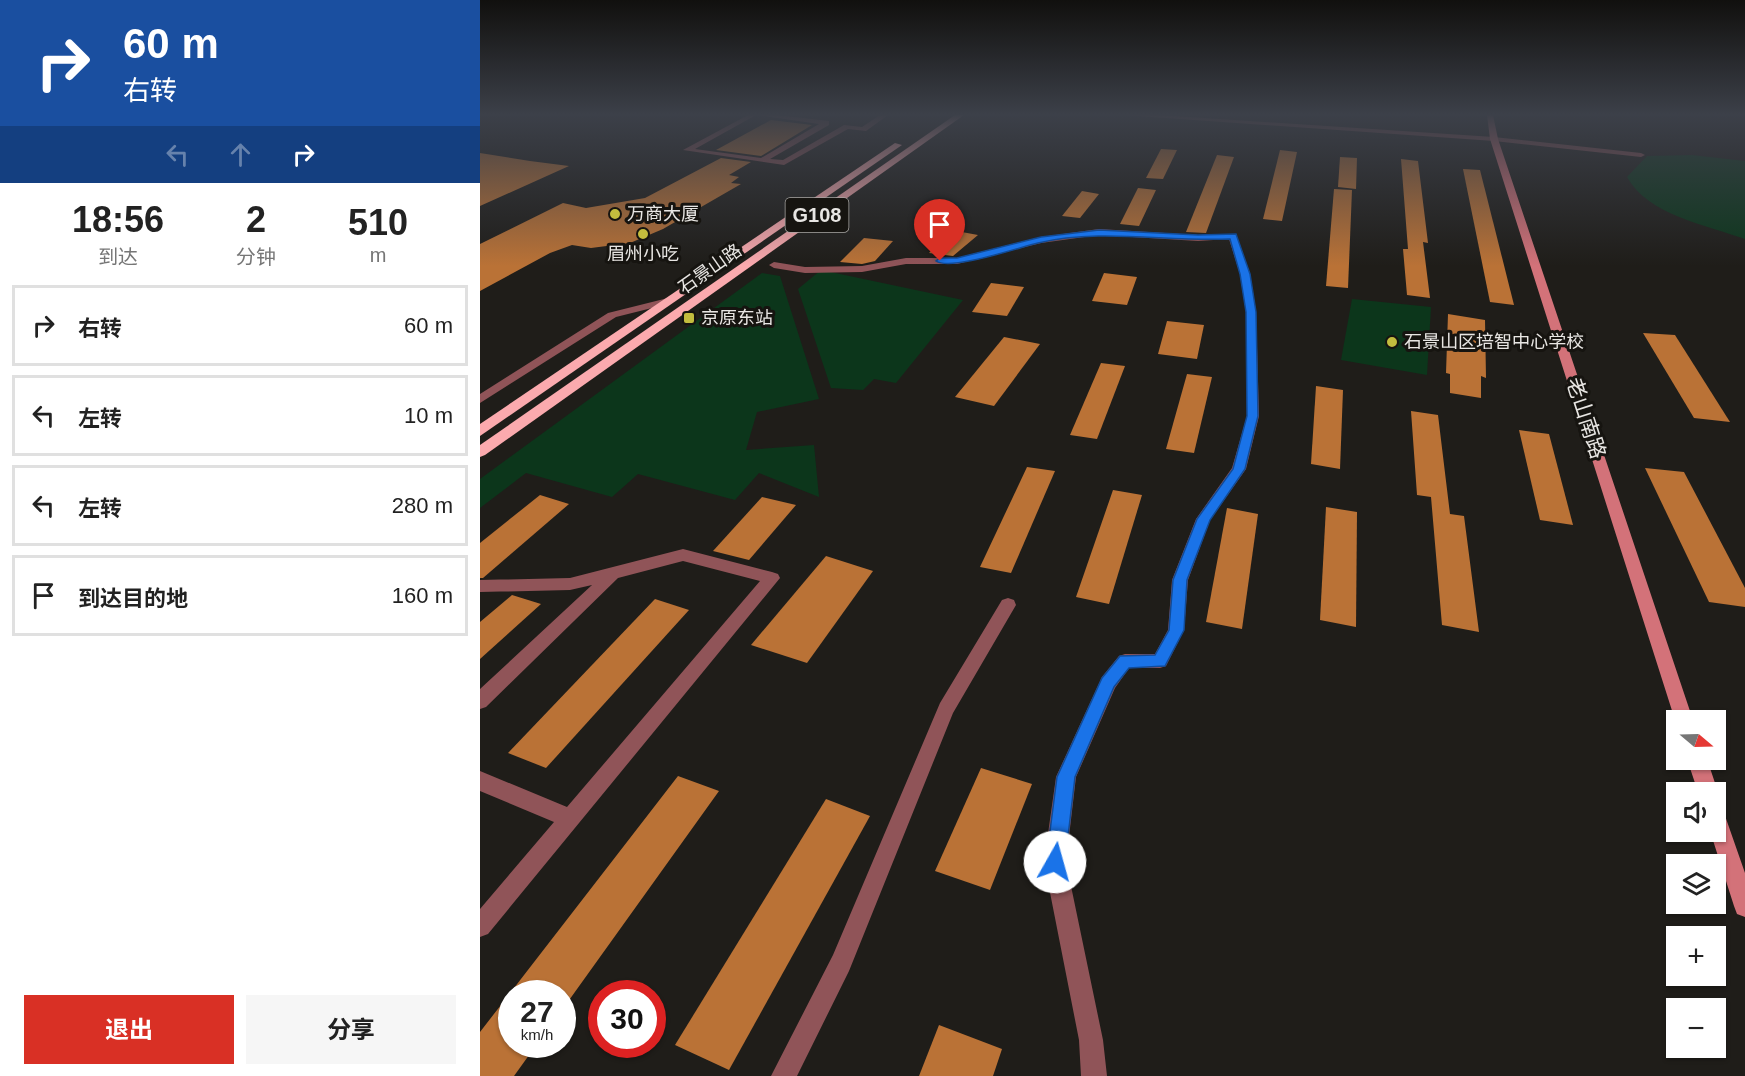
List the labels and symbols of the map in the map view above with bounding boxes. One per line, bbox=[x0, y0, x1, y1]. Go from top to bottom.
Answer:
road number: G108 bbox=[786, 198, 848, 232]
pin bbox=[914, 199, 965, 261]
place label: 万商大厦 bbox=[627, 204, 699, 224]
marker: 万商大厦 bbox=[608, 207, 622, 221]
marker: 眉州小吃 bbox=[636, 227, 650, 241]
street label: 石景山路 bbox=[675, 240, 745, 298]
place label: 眉州小吃 bbox=[607, 244, 679, 264]
place label: 京原东站 bbox=[701, 308, 773, 328]
marker: 京原东站 bbox=[682, 311, 696, 325]
place label: 石景山区培智中心学校 bbox=[1404, 332, 1584, 352]
marker: 石景山区培智中心学校 bbox=[1385, 335, 1399, 349]
street label: 老山南路 bbox=[1563, 374, 1610, 461]
north arrow bbox=[1666, 710, 1726, 770]
position arrow bbox=[1023, 830, 1087, 894]
speed limit sign: 30 bbox=[588, 980, 666, 1058]

